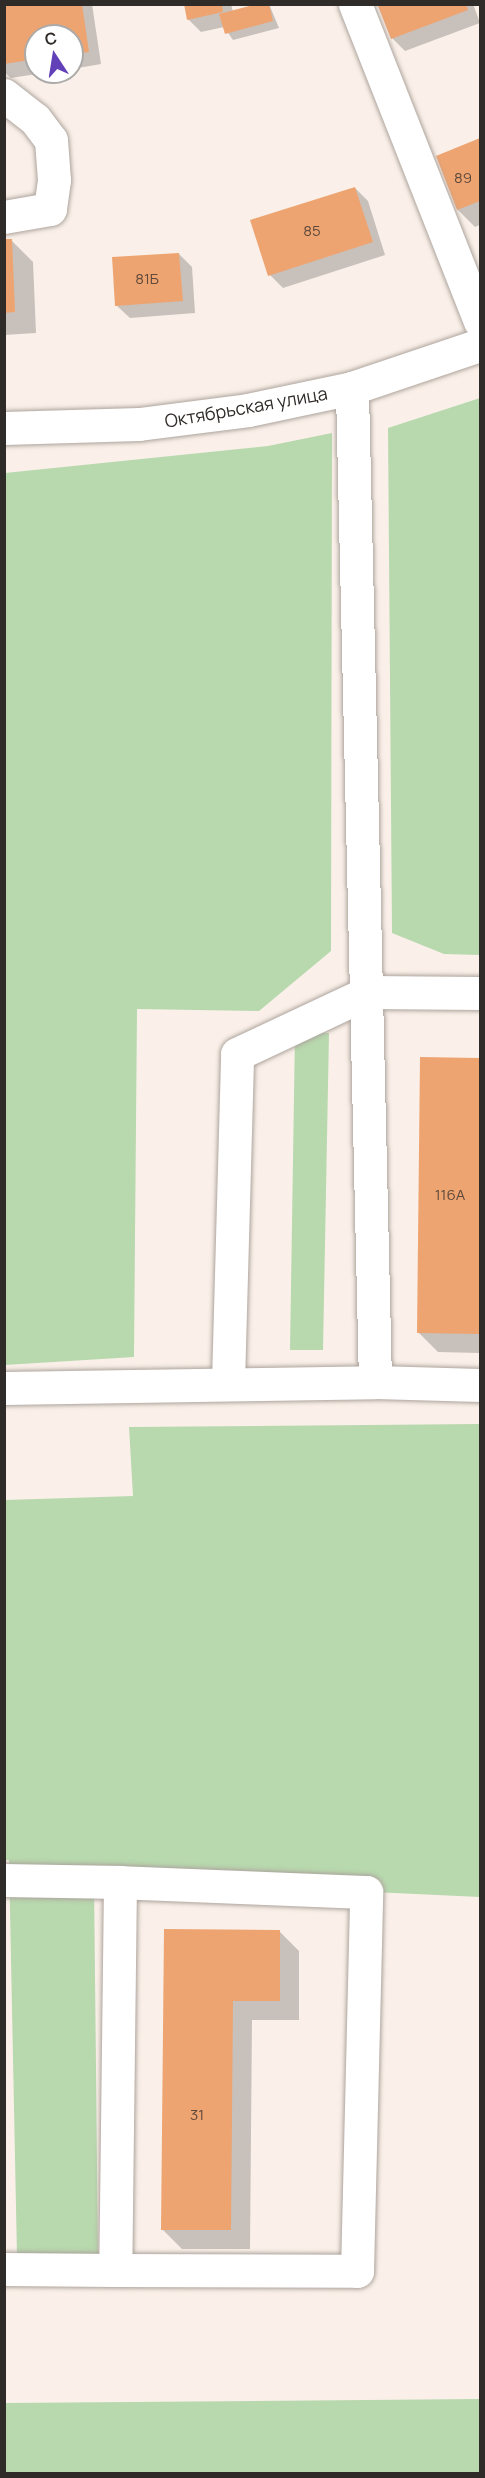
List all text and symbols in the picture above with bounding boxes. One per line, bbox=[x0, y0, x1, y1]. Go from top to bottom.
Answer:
north arrow bbox=[24, 24, 84, 84]
text: С bbox=[43, 26, 59, 50]
house number: 89 bbox=[454, 169, 472, 187]
house number: 85 bbox=[303, 222, 321, 240]
house number: 81Б bbox=[135, 270, 159, 288]
street label: Октябрьская улица bbox=[163, 382, 329, 432]
house number: 116А bbox=[435, 1186, 465, 1204]
house number: 31 bbox=[190, 2106, 204, 2124]

